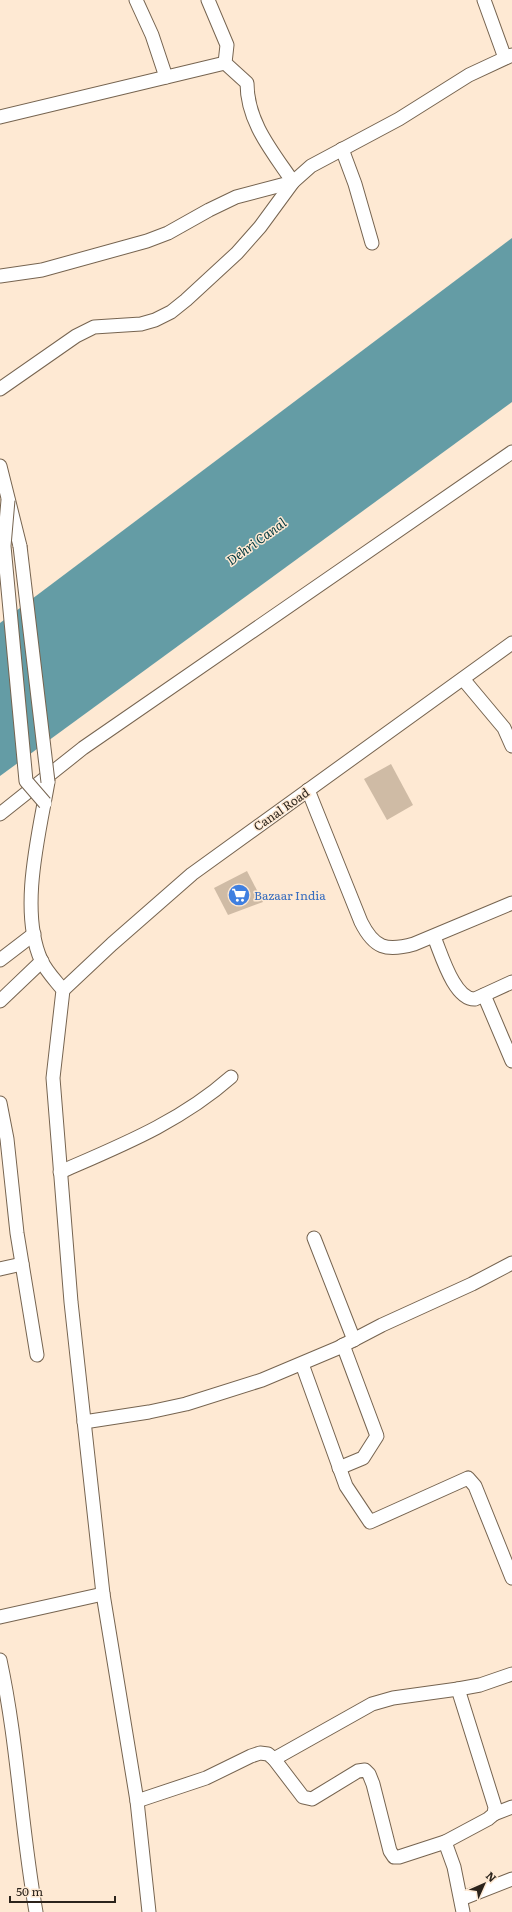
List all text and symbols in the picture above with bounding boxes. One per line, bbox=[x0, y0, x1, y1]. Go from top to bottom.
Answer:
water label: Dehri Canal bbox=[222, 513, 290, 569]
street label: Canal Road bbox=[249, 783, 313, 835]
supermarket icon: Bazaar India bbox=[226, 882, 252, 908]
place label: Bazaar India bbox=[254, 886, 326, 904]
north arrow bbox=[464, 1864, 504, 1904]
text: N bbox=[483, 1867, 501, 1885]
scale bar bbox=[10, 1878, 115, 1904]
text: 50 m bbox=[16, 1882, 43, 1900]

